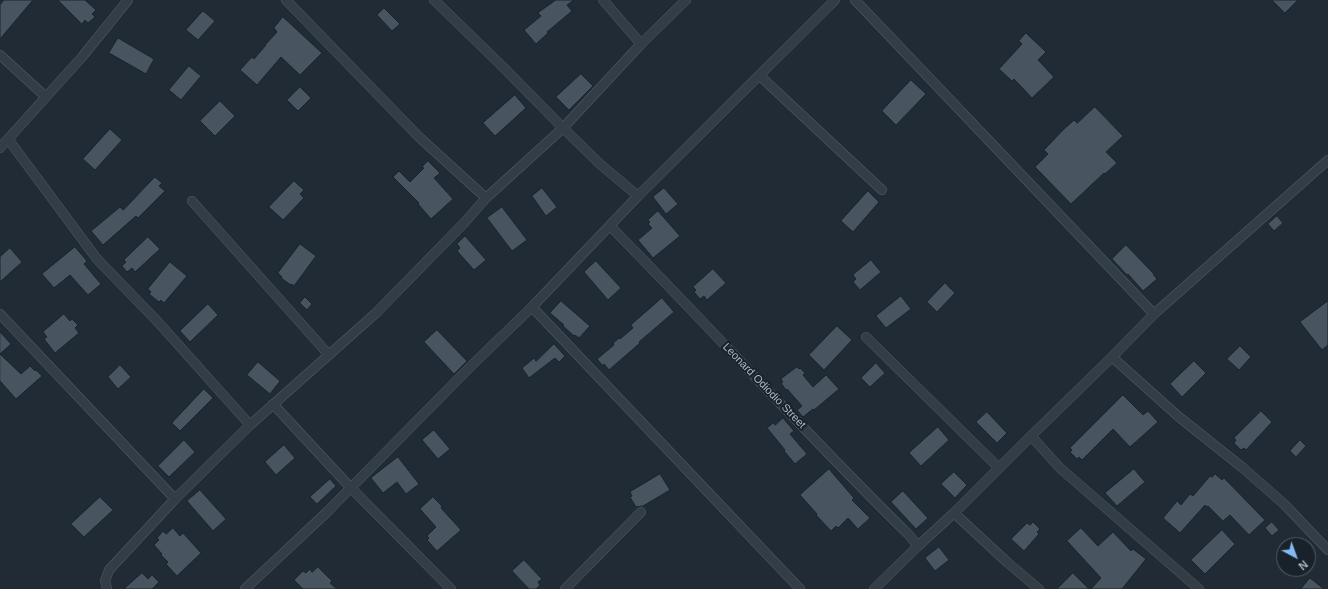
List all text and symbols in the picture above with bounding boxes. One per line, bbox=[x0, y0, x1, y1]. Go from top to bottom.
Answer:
street label: Leonard Odiodio Street bbox=[720, 341, 808, 431]
north arrow bbox=[1276, 537, 1316, 577]
text: N bbox=[1296, 558, 1310, 572]

